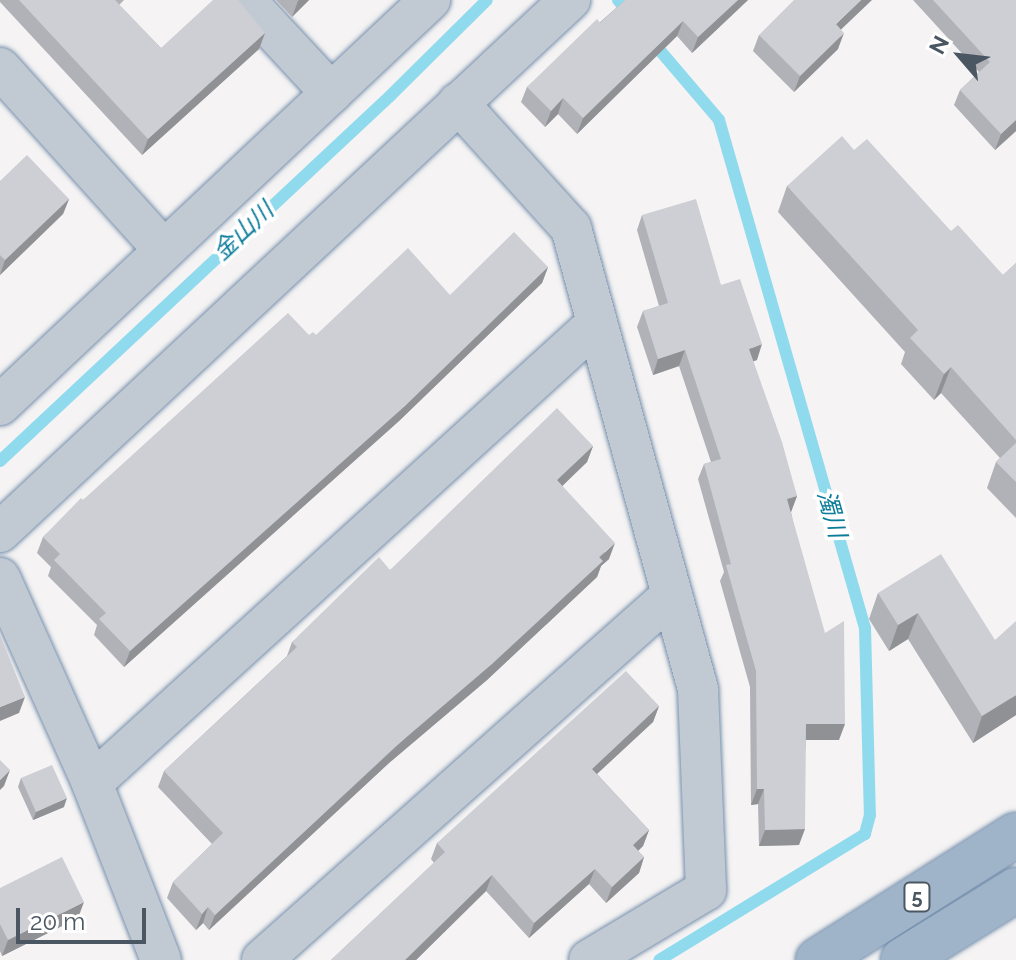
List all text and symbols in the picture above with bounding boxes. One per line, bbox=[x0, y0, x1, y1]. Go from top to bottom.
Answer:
north arrow bbox=[920, 16, 1000, 96]
text: N bbox=[923, 31, 954, 58]
water label: 金山川 bbox=[207, 196, 279, 266]
water label: 濁川 bbox=[812, 487, 852, 541]
road number: 5 bbox=[903, 881, 931, 913]
scale bar bbox=[20, 892, 150, 942]
text: 20 m bbox=[30, 907, 85, 936]

